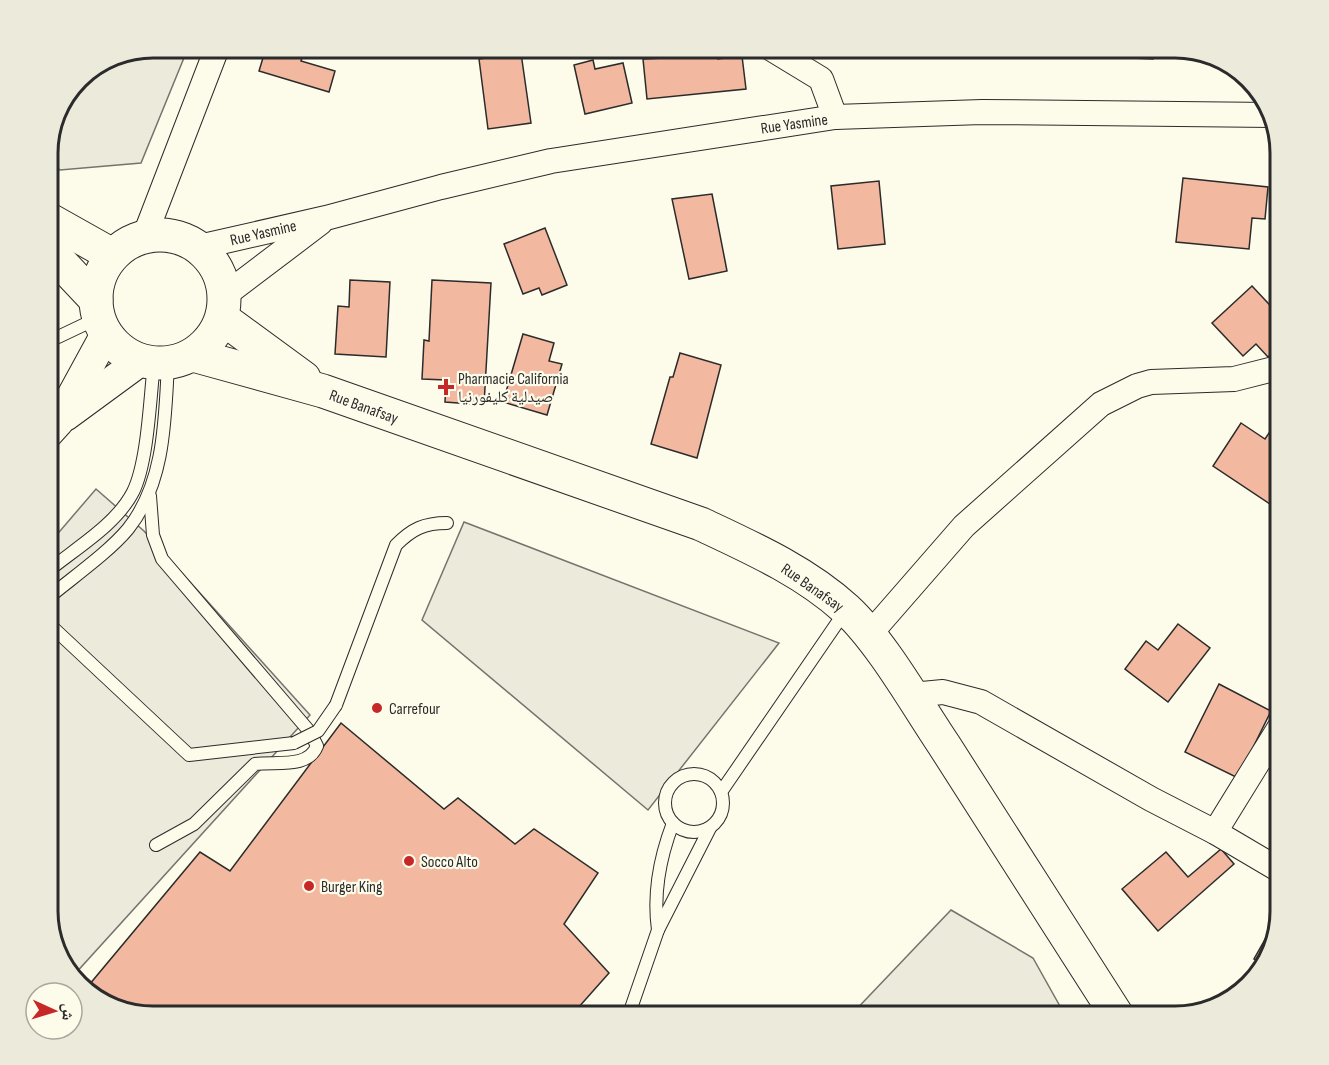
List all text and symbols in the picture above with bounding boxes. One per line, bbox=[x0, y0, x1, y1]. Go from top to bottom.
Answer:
street label: Rue Yasmine bbox=[759, 110, 829, 139]
street label: Rue Yasmine bbox=[228, 217, 298, 250]
place label: Pharmacie California صيدلية كليفورنيا bbox=[458, 370, 569, 407]
marker: Pharmacie California صيدلية كليفورنيا bbox=[439, 380, 453, 394]
street label: Rue Banafsay bbox=[326, 386, 401, 429]
street label: Rue Banafsay bbox=[777, 560, 847, 617]
place label: Carrefour bbox=[389, 700, 441, 719]
marker: Carrefour bbox=[370, 701, 384, 715]
place label: Socco Alto bbox=[421, 853, 478, 872]
marker: Socco Alto bbox=[402, 854, 416, 868]
place label: Burger King bbox=[321, 878, 382, 897]
marker: Burger King bbox=[302, 879, 316, 893]
north arrow bbox=[24, 981, 84, 1041]
text: ش bbox=[57, 1003, 78, 1021]

